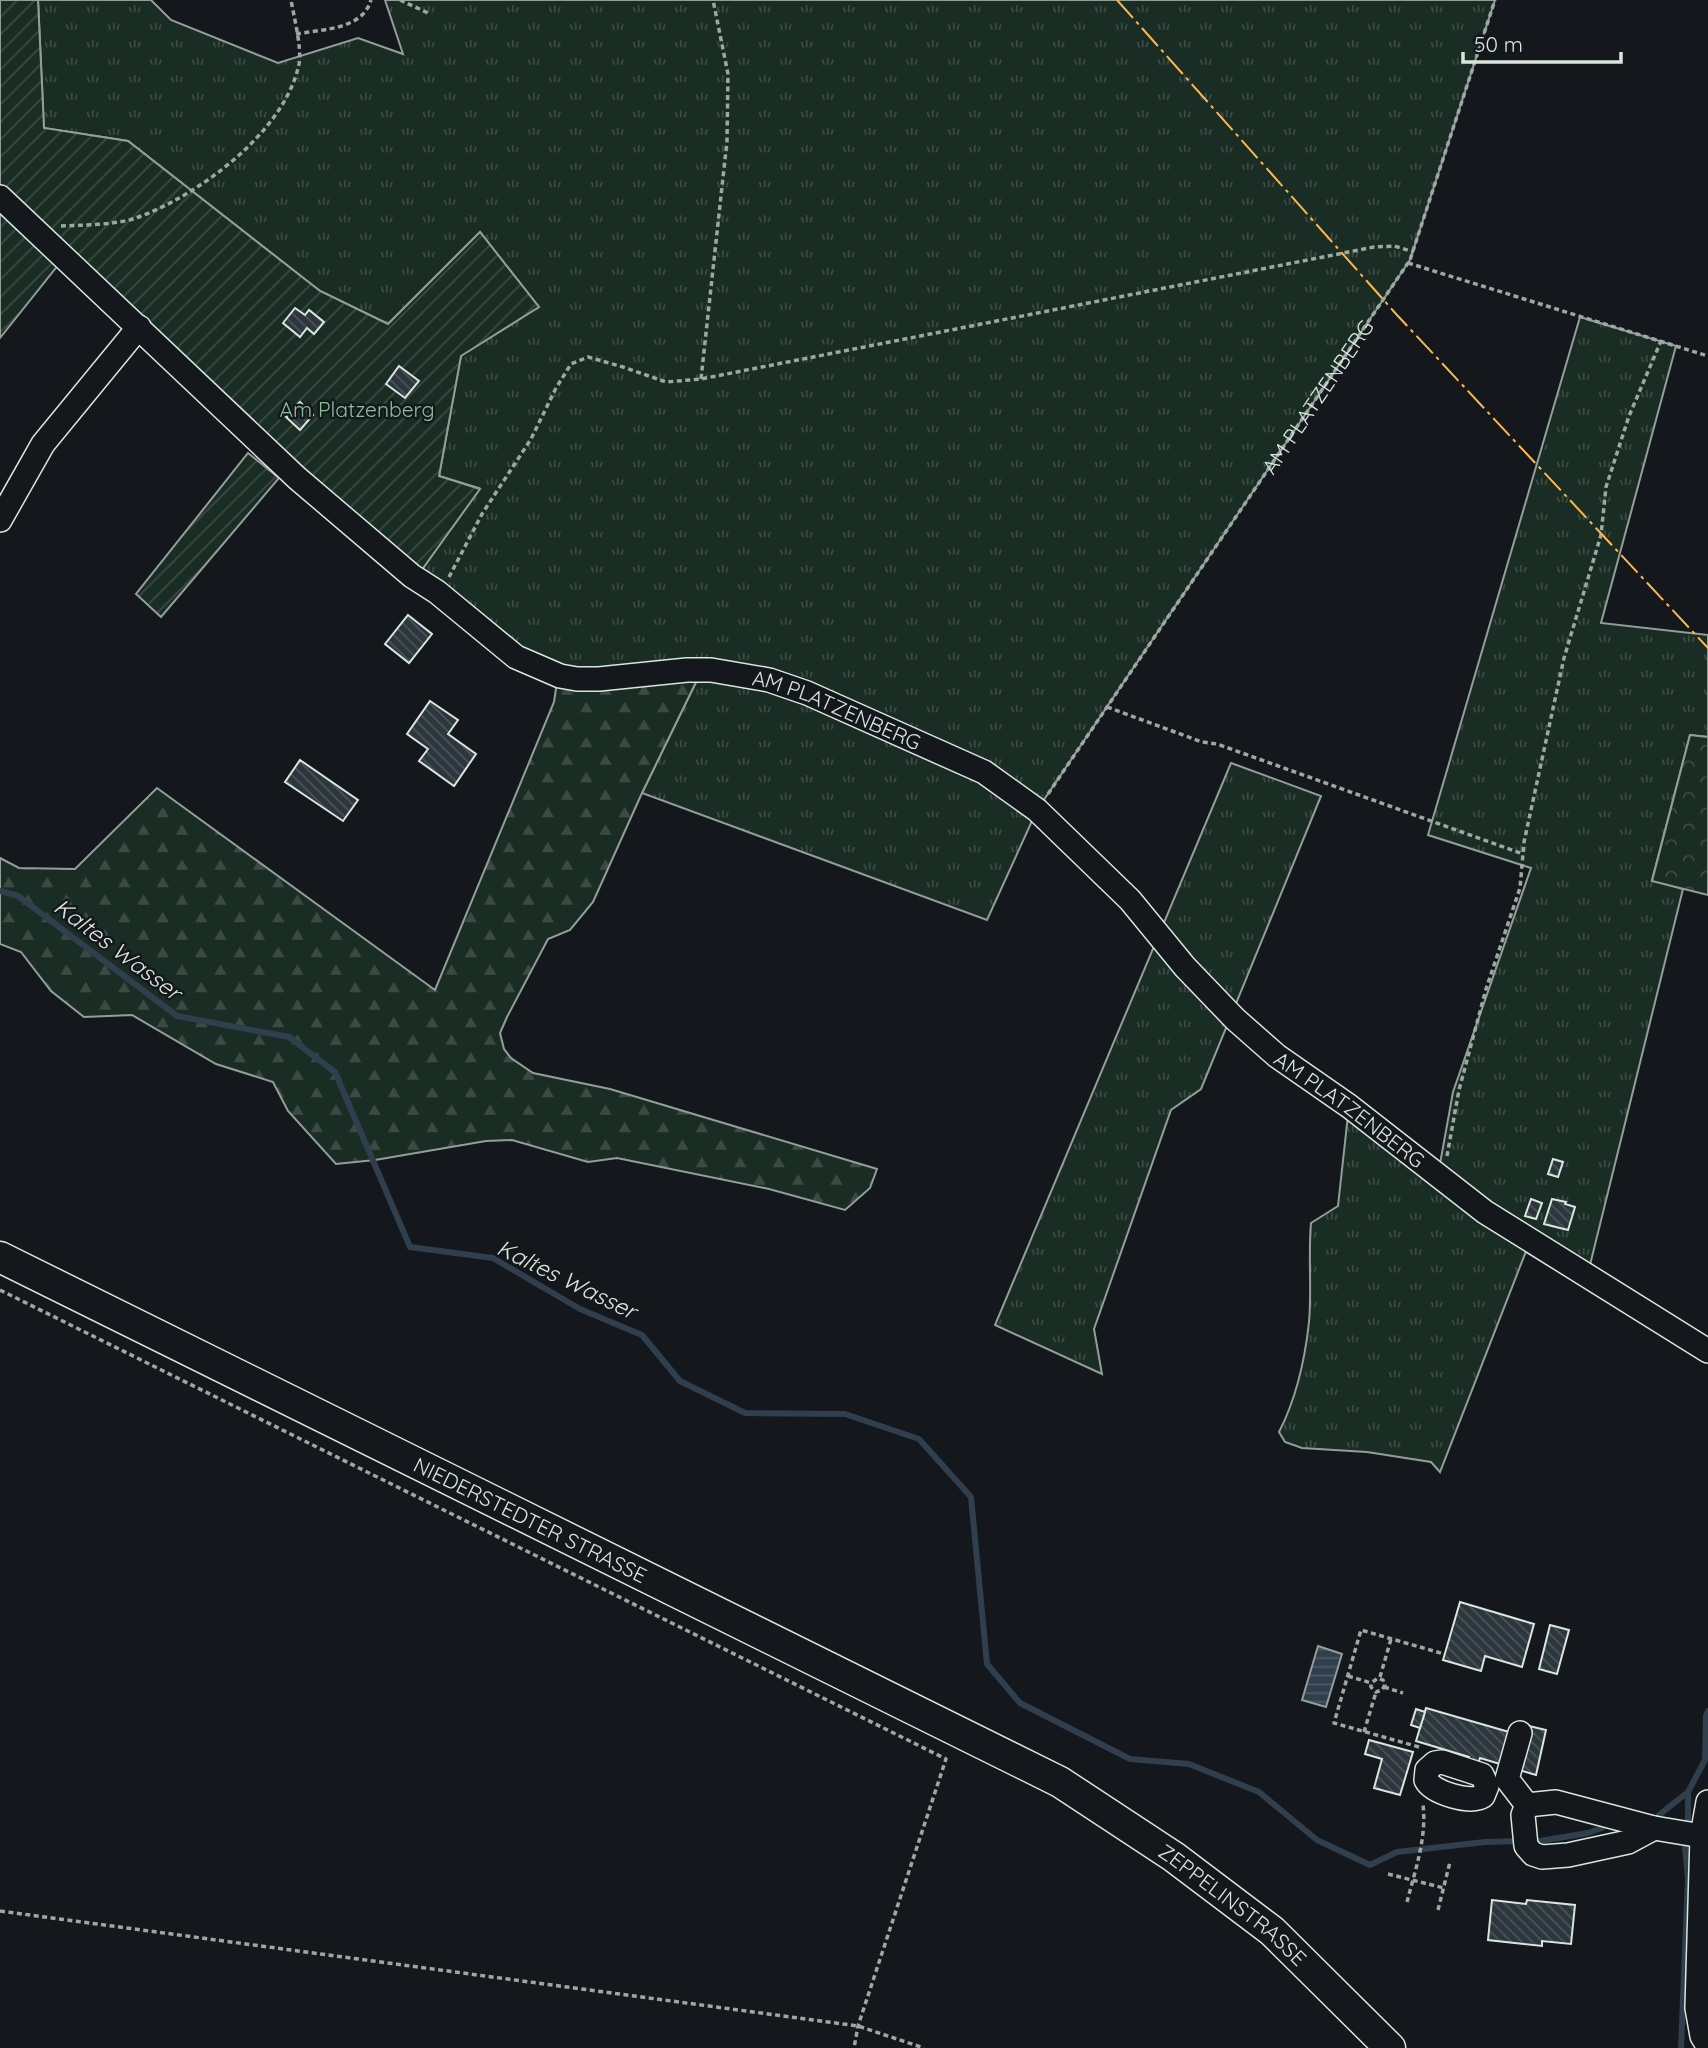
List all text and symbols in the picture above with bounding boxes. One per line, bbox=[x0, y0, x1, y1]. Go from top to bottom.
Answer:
scale bar bbox=[1463, 21, 1620, 65]
text: 50 m bbox=[1474, 31, 1523, 57]
street label: AM PLATZENBERG bbox=[1256, 315, 1379, 479]
park label: Am Platzenberg bbox=[280, 396, 434, 422]
street label: AM PLATZENBERG bbox=[750, 664, 925, 755]
water label: Kaltes Wasser bbox=[49, 892, 190, 1008]
street label: AM PLATZENBERG bbox=[1269, 1045, 1430, 1173]
water label: Kaltes Wasser bbox=[492, 1233, 644, 1327]
street label: NIEDERSTEDTER STRASSE bbox=[410, 1451, 651, 1588]
street label: ZEPPELINSTRASSE bbox=[1154, 1838, 1312, 1971]

